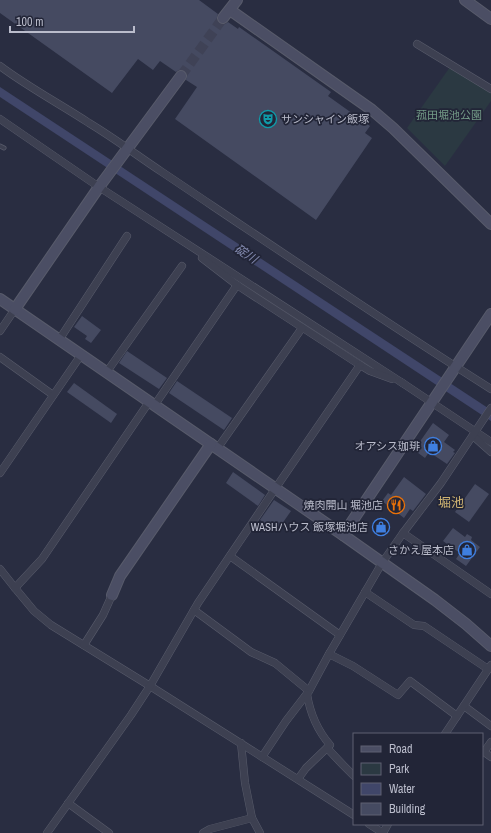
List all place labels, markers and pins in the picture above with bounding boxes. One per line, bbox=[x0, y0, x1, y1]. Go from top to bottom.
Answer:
theatre icon: サンシャイン飯塚 bbox=[258, 109, 278, 129]
place label: サンシャイン飯塚 bbox=[281, 112, 369, 126]
shop icon: オアシス珈琲 bbox=[423, 436, 443, 456]
place label: オアシス珈琲 bbox=[354, 439, 420, 453]
restaurant icon: 焼肉開山 堀池店 bbox=[386, 495, 406, 515]
place label: 焼肉開山 堀池店 bbox=[303, 498, 383, 512]
shop icon: WASHハウス 飯塚堀池店 bbox=[371, 517, 391, 537]
place label: WASHハウス 飯塚堀池店 bbox=[251, 520, 368, 534]
shop icon: さかえ屋本店 bbox=[457, 540, 477, 560]
place label: さかえ屋本店 bbox=[388, 543, 454, 557]

